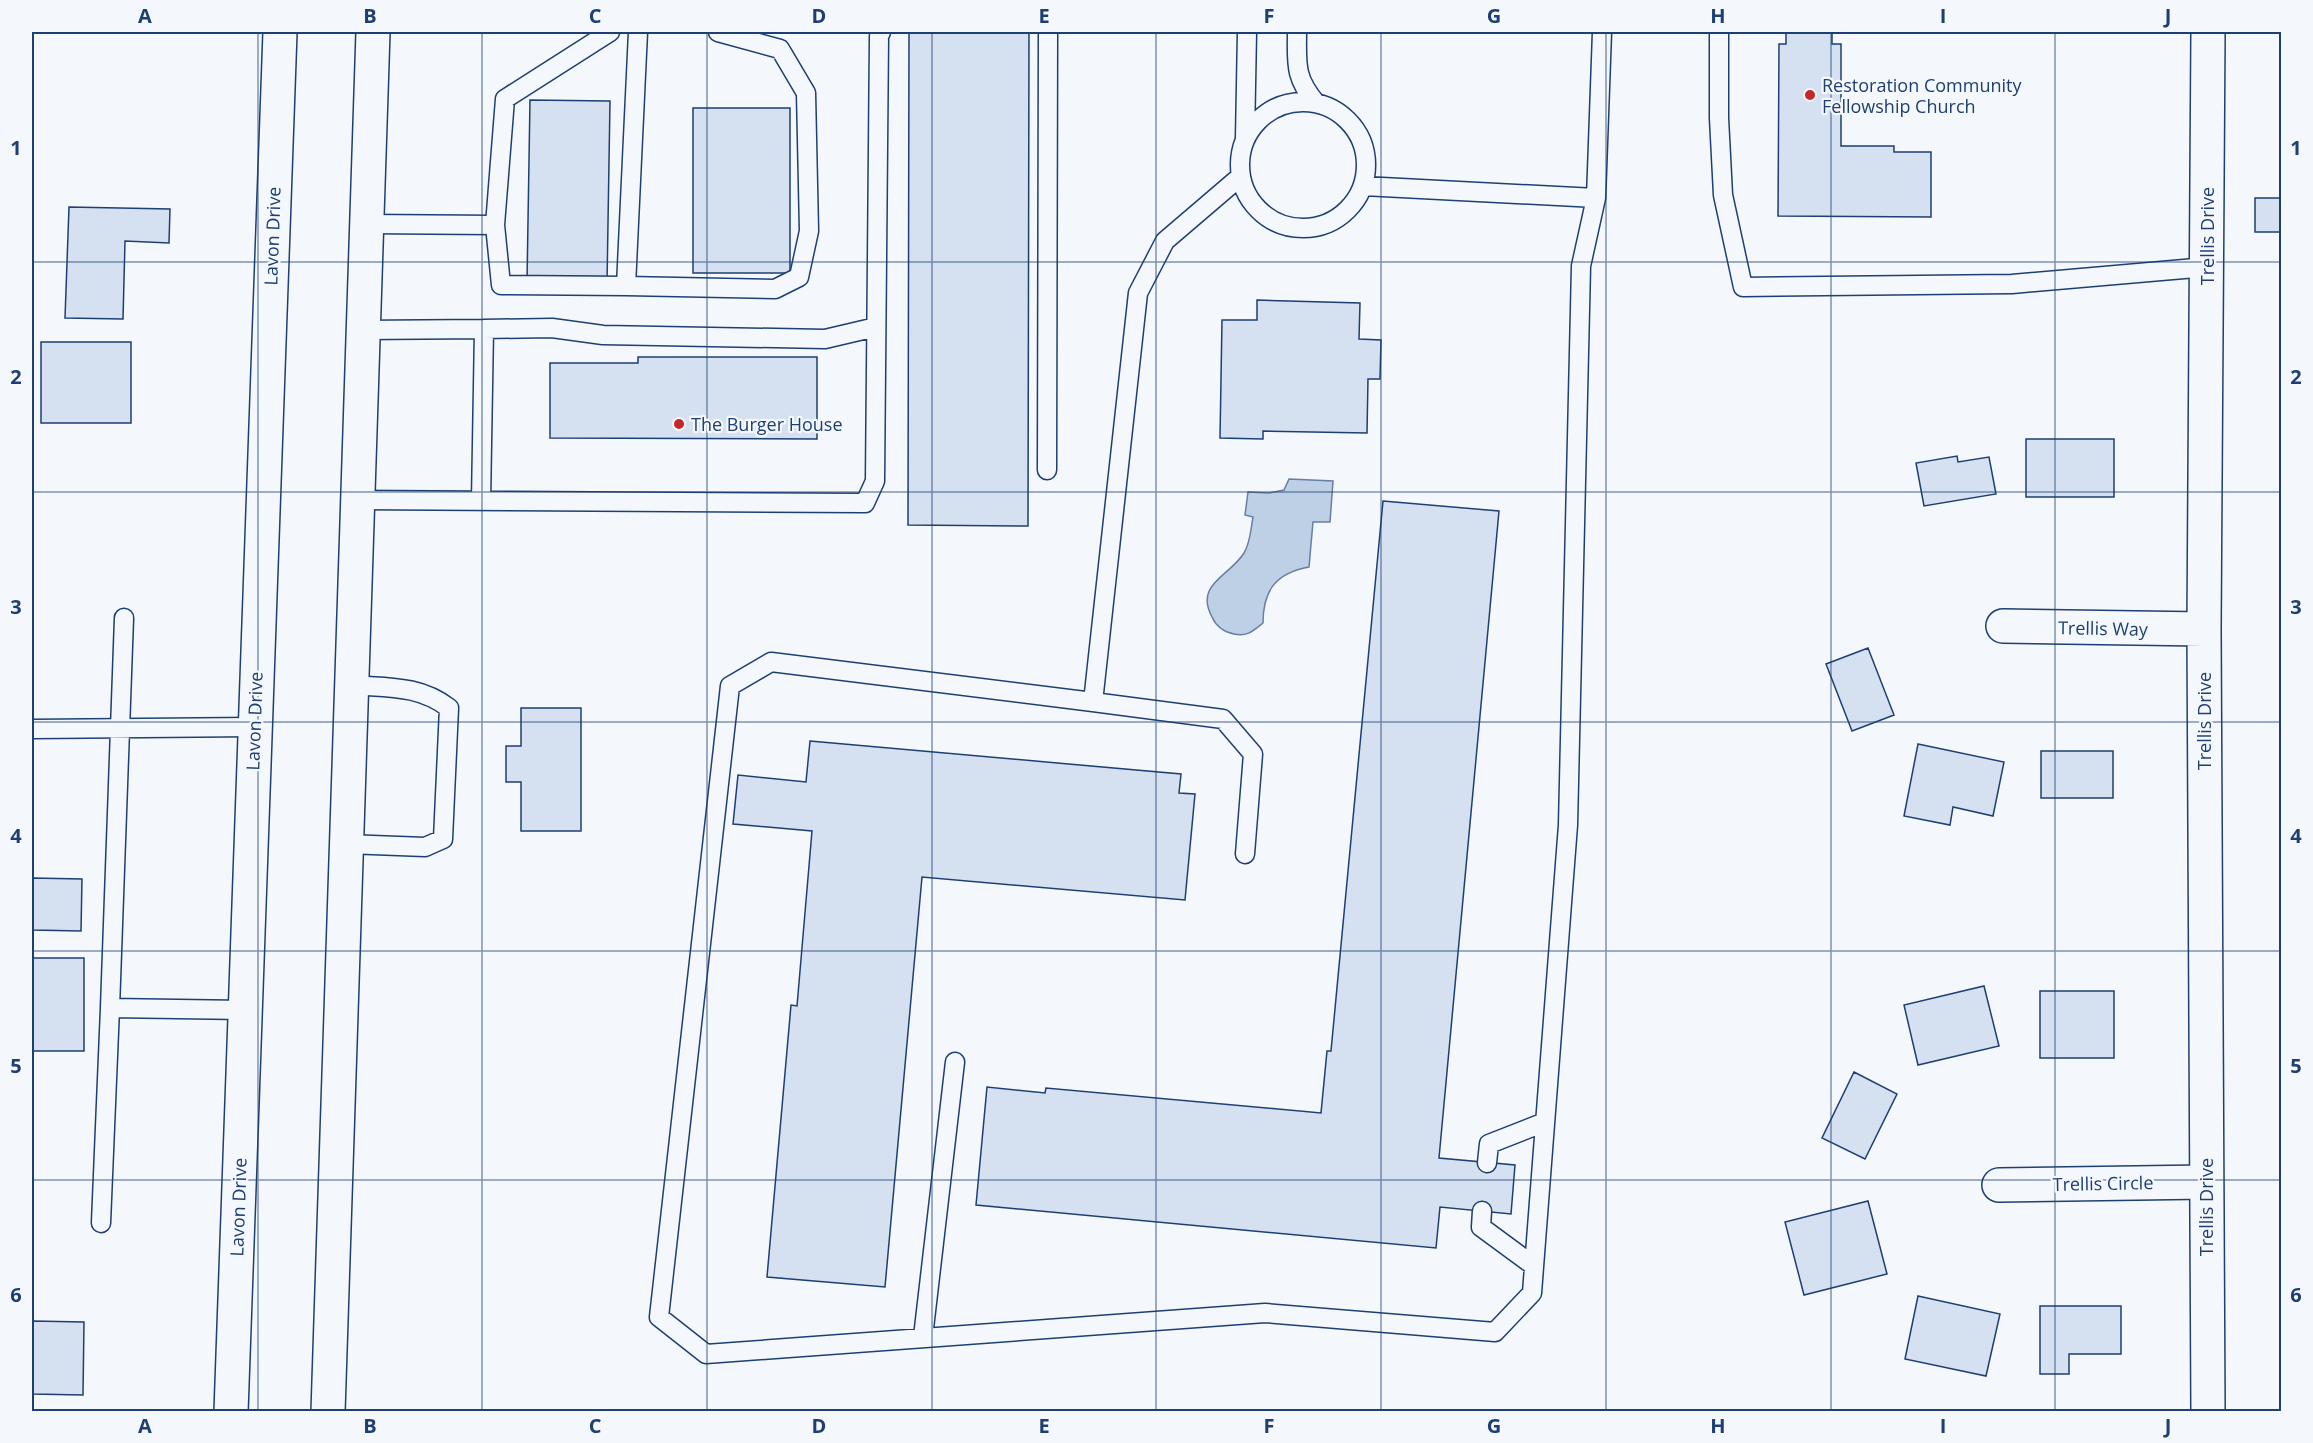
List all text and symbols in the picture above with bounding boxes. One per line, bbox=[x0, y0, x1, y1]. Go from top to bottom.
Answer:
text: A bbox=[138, 2, 152, 29]
text: B bbox=[363, 2, 377, 29]
text: C bbox=[589, 2, 602, 29]
text: D bbox=[812, 2, 826, 29]
text: E bbox=[1038, 2, 1050, 29]
text: F bbox=[1264, 2, 1274, 29]
text: G bbox=[1487, 2, 1501, 29]
text: H bbox=[1710, 2, 1726, 29]
text: I bbox=[1940, 2, 1946, 29]
text: J bbox=[2163, 2, 2171, 29]
place label: Restoration Community Fellowship Church bbox=[1822, 73, 2022, 118]
marker: Restoration Community Fellowship Church bbox=[1803, 88, 1817, 102]
text: 1 bbox=[10, 134, 22, 161]
text: 1 bbox=[2290, 134, 2302, 161]
street label: Lavon Drive bbox=[258, 186, 286, 286]
street label: Trellis Drive bbox=[2195, 187, 2219, 285]
text: 2 bbox=[10, 363, 22, 390]
text: 2 bbox=[2290, 363, 2302, 390]
place label: The Burger House bbox=[691, 412, 843, 436]
marker: The Burger House bbox=[672, 417, 686, 431]
text: 3 bbox=[10, 593, 22, 620]
text: 3 bbox=[2290, 593, 2302, 620]
street label: Trellis Way bbox=[2058, 615, 2149, 641]
street label: Lavon Drive bbox=[240, 671, 268, 771]
street label: Trellis Drive bbox=[2192, 672, 2216, 770]
text: 4 bbox=[10, 822, 22, 849]
text: 4 bbox=[2290, 822, 2302, 849]
text: 5 bbox=[10, 1052, 22, 1079]
text: 5 bbox=[2290, 1052, 2302, 1079]
street label: Lavon Drive bbox=[224, 1157, 252, 1257]
street label: Trellis Drive bbox=[2194, 1158, 2218, 1256]
street label: Trellis Circle bbox=[2052, 1170, 2154, 1196]
text: 6 bbox=[10, 1281, 22, 1308]
text: 6 bbox=[2290, 1281, 2302, 1308]
text: A bbox=[138, 1412, 152, 1439]
text: B bbox=[363, 1412, 377, 1439]
text: C bbox=[589, 1412, 602, 1439]
text: D bbox=[812, 1412, 826, 1439]
text: E bbox=[1038, 1412, 1050, 1439]
text: F bbox=[1264, 1412, 1274, 1439]
text: G bbox=[1487, 1412, 1501, 1439]
text: H bbox=[1710, 1412, 1726, 1439]
text: I bbox=[1940, 1412, 1946, 1439]
text: J bbox=[2163, 1412, 2171, 1439]

